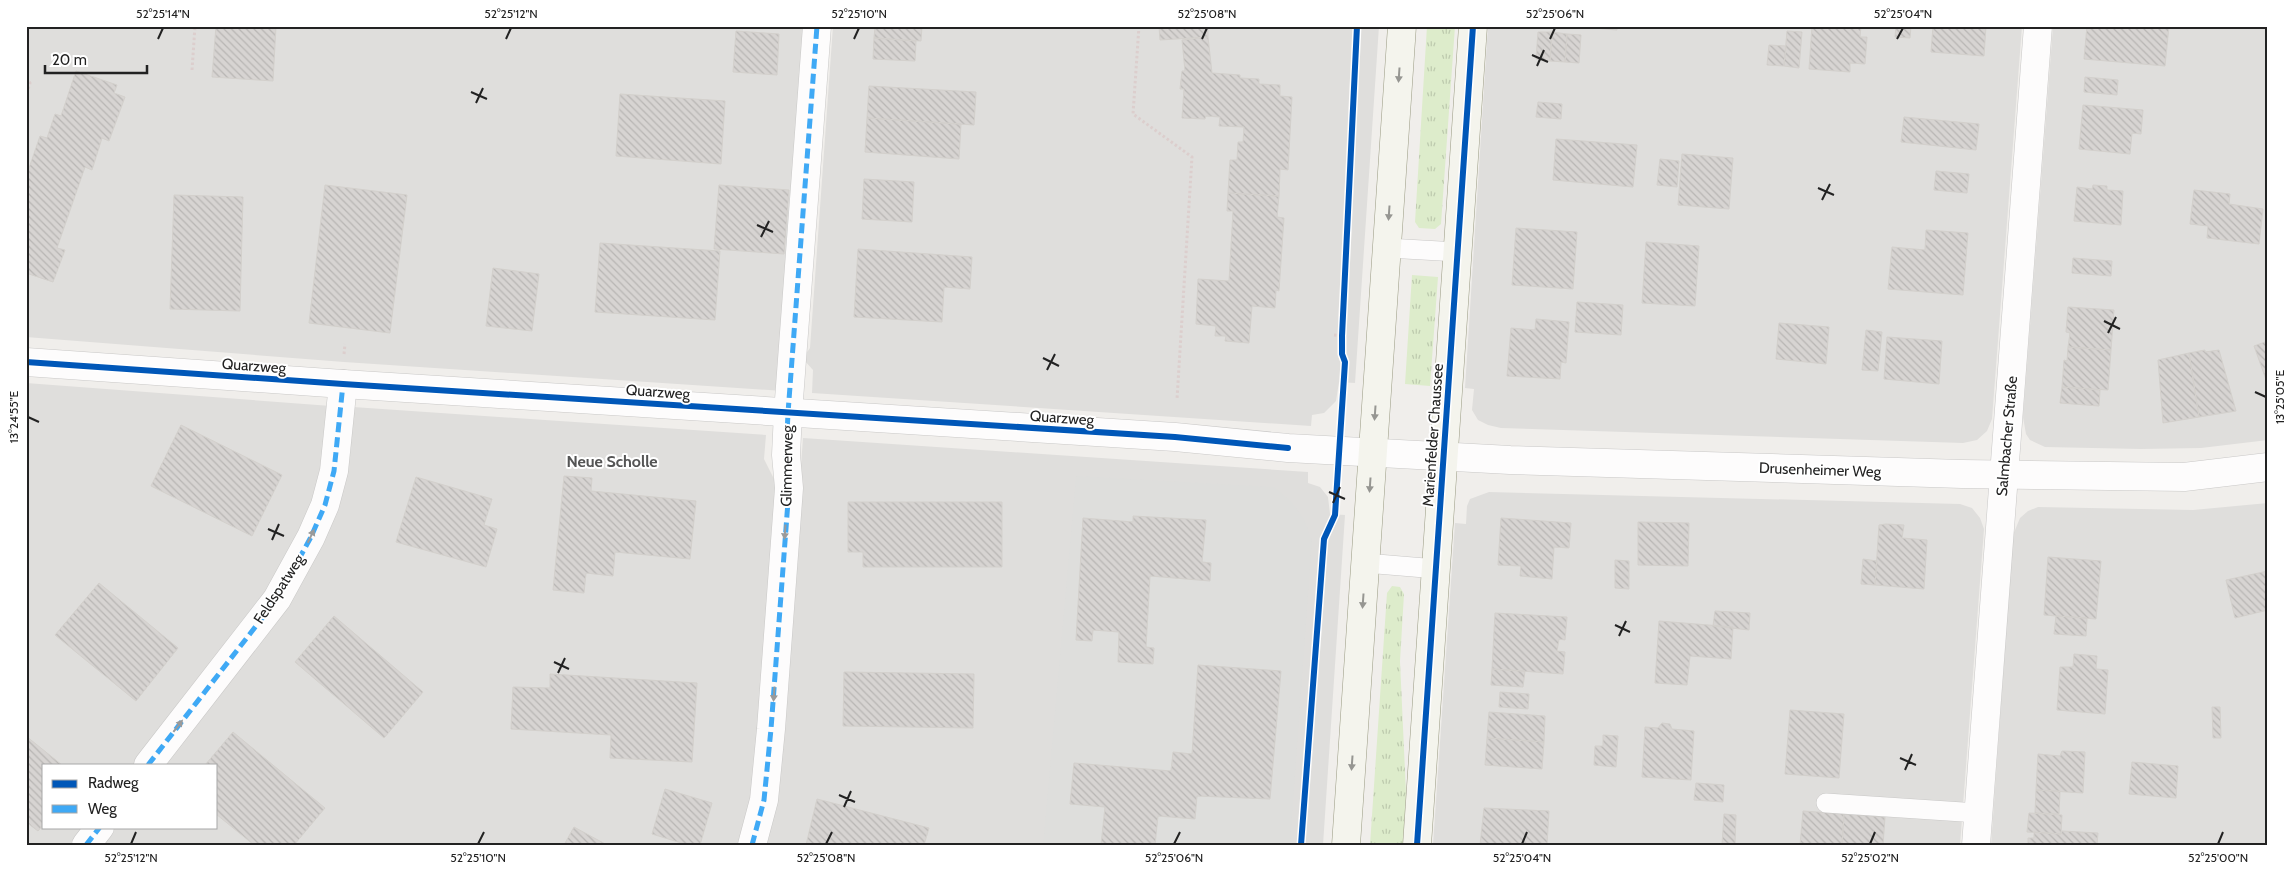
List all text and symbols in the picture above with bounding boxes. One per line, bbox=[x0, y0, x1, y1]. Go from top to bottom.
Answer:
text: 52°25'14"N bbox=[136, 6, 190, 21]
text: 52°25'12"N bbox=[484, 6, 538, 21]
text: 52°25'10"N bbox=[831, 6, 887, 21]
text: 52°25'08"N bbox=[1177, 6, 1237, 21]
text: 52°25'06"N bbox=[1526, 6, 1584, 21]
text: 52°25'04"N bbox=[1874, 6, 1932, 21]
scale bar bbox=[45, 42, 148, 74]
text: 20 m bbox=[52, 51, 87, 69]
one-way arrow bbox=[1394, 67, 1402, 83]
one-way arrow bbox=[1385, 206, 1393, 222]
street label: Quarzweg bbox=[221, 355, 287, 377]
street label: Marienfelder Chaussee bbox=[1419, 362, 1447, 507]
text: 13°25'05"E bbox=[2272, 370, 2287, 424]
street label: Salmbacher Straße bbox=[1993, 375, 2021, 497]
street label: Quarzweg bbox=[625, 381, 691, 403]
text: 13°24'55"E bbox=[6, 390, 21, 443]
one-way arrow bbox=[1371, 406, 1379, 422]
street label: Quarzweg bbox=[1029, 407, 1095, 429]
street label: Glimmerweg bbox=[777, 425, 797, 507]
district label: Neue Scholle bbox=[566, 452, 658, 471]
street label: Drusenheimer Weg bbox=[1759, 459, 1882, 481]
one-way arrow bbox=[1366, 477, 1374, 493]
one-way arrow bbox=[781, 524, 789, 540]
one-way arrow bbox=[307, 529, 316, 544]
street label: Feldspatweg bbox=[250, 550, 308, 627]
one-way arrow bbox=[1358, 593, 1366, 609]
one-way arrow bbox=[770, 686, 778, 702]
one-way arrow bbox=[173, 719, 183, 733]
one-way arrow bbox=[1347, 755, 1355, 771]
legend bbox=[42, 764, 218, 828]
text: Radweg bbox=[88, 774, 139, 792]
text: Weg bbox=[88, 800, 117, 818]
text: 52°25'12"N bbox=[104, 850, 158, 865]
text: 52°25'10"N bbox=[450, 850, 506, 865]
text: 52°25'08"N bbox=[796, 850, 856, 865]
text: 52°25'06"N bbox=[1145, 850, 1203, 865]
text: 52°25'04"N bbox=[1493, 850, 1551, 865]
text: 52°25'02"N bbox=[1841, 850, 1899, 865]
text: 52°25'00"N bbox=[2188, 850, 2248, 865]

